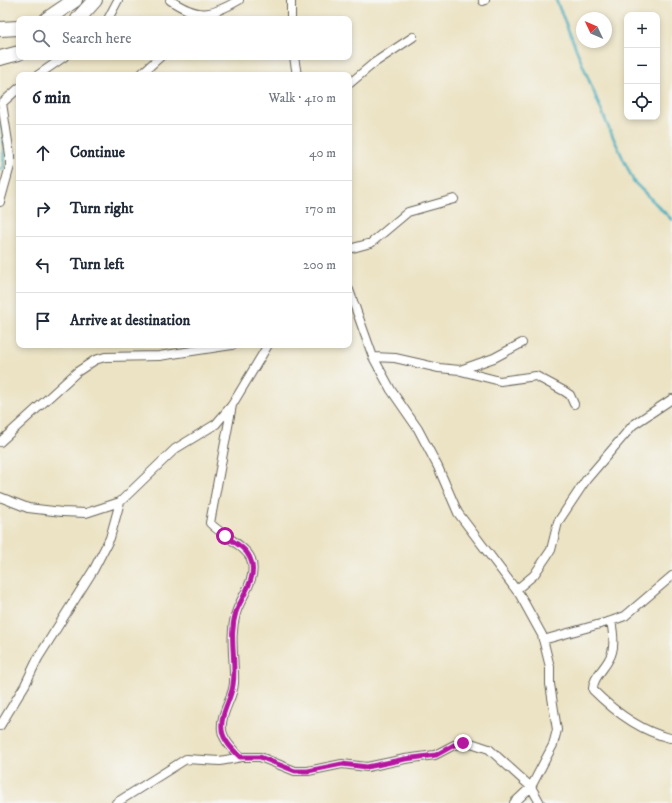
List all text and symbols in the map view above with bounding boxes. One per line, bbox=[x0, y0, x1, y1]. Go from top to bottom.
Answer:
north arrow bbox=[576, 12, 612, 48]
map controls bbox=[624, 12, 660, 120]
button: + bbox=[624, 12, 660, 48]
search box bbox=[16, 16, 352, 60]
icon: search bbox=[30, 27, 52, 49]
text: Search here bbox=[62, 29, 131, 48]
button: − bbox=[624, 48, 660, 84]
button: locate bbox=[624, 84, 660, 120]
text: 6 min bbox=[32, 87, 71, 109]
text: Walk · 410 m bbox=[269, 90, 336, 106]
icon: ahead bbox=[32, 142, 54, 164]
text: Continue bbox=[70, 143, 125, 162]
text: 40 m bbox=[309, 145, 336, 161]
icon: right bbox=[32, 198, 54, 220]
text: Turn right bbox=[70, 199, 133, 218]
text: 170 m bbox=[305, 201, 336, 217]
icon: left bbox=[32, 254, 54, 276]
text: Turn left bbox=[70, 255, 124, 274]
text: 200 m bbox=[303, 257, 336, 273]
icon: arrive bbox=[32, 310, 54, 332]
text: Arrive at destination bbox=[70, 311, 190, 330]
route start bbox=[216, 527, 234, 545]
route end bbox=[454, 734, 472, 752]

